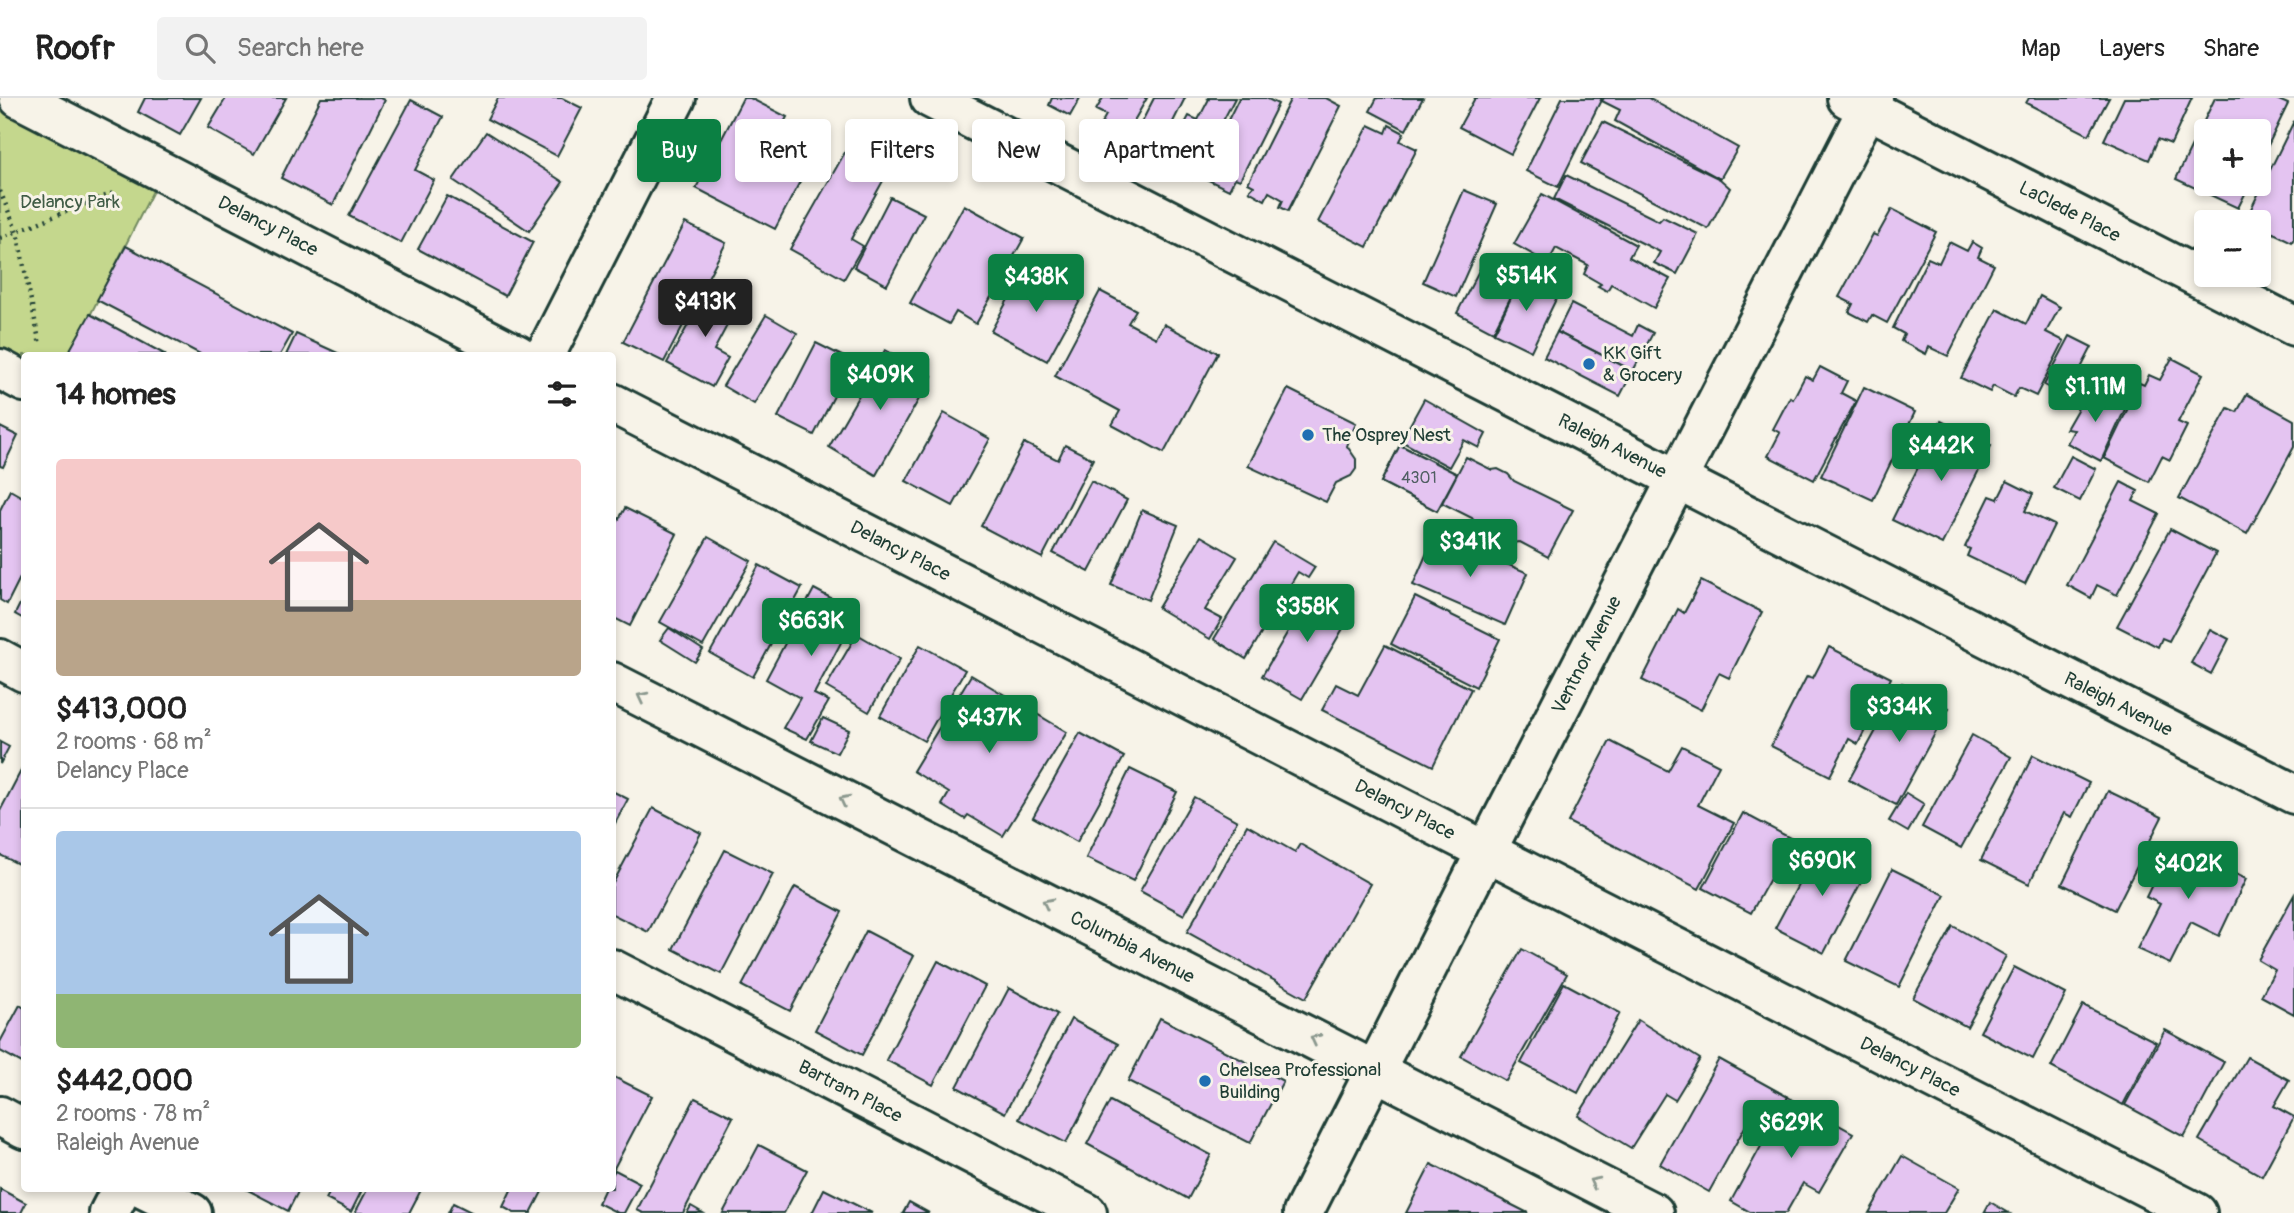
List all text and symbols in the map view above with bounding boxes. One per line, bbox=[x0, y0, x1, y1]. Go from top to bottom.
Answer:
search box bbox=[157, 17, 647, 80]
text: Roofr bbox=[35, 28, 115, 69]
icon: search bbox=[181, 29, 219, 67]
text: Search here bbox=[237, 32, 364, 64]
text: Map bbox=[2021, 34, 2061, 63]
text: Layers bbox=[2099, 34, 2165, 63]
text: Share bbox=[2203, 34, 2259, 63]
chip: Buy bbox=[637, 119, 721, 182]
chip: Rent bbox=[735, 119, 831, 182]
chip: Filters bbox=[845, 119, 958, 182]
chip: New bbox=[972, 119, 1065, 182]
chip: Apartment bbox=[1079, 119, 1239, 182]
map controls bbox=[2194, 119, 2271, 287]
button: + bbox=[2194, 119, 2271, 196]
street label: LaClede Place bbox=[2015, 176, 2125, 248]
park label: Delancy Park bbox=[20, 190, 120, 214]
street label: Delancy Place bbox=[214, 190, 323, 262]
button: − bbox=[2194, 210, 2271, 287]
pin: $438K bbox=[987, 254, 1085, 314]
pin: $514K bbox=[1477, 254, 1575, 313]
text: $514K bbox=[1495, 261, 1557, 290]
text: $438K bbox=[1004, 262, 1068, 291]
pin: $413K bbox=[656, 280, 754, 339]
text: $413K bbox=[674, 287, 736, 316]
place label: KK Gift & Grocery bbox=[1603, 341, 1682, 387]
pin: $409K bbox=[831, 352, 929, 412]
marker: KK Gift & Grocery bbox=[1581, 356, 1597, 372]
text: $409K bbox=[846, 360, 914, 389]
pin: $1.11M bbox=[2038, 364, 2152, 424]
text: $1.11M bbox=[2064, 372, 2126, 401]
icon: filters bbox=[543, 375, 581, 413]
text: 14 homes bbox=[56, 376, 176, 413]
street label: Raleigh Avenue bbox=[1554, 409, 1671, 484]
place label: The Osprey Nest bbox=[1322, 423, 1451, 447]
pin: $442K bbox=[1892, 424, 1990, 483]
marker: The Osprey Nest bbox=[1300, 427, 1316, 443]
text: $442K bbox=[1908, 431, 1974, 460]
house number: 4301 bbox=[1401, 468, 1437, 488]
icon: home bbox=[256, 504, 382, 630]
street label: Delancy Place bbox=[846, 515, 955, 587]
pin: $341K bbox=[1421, 519, 1519, 579]
text: $341K bbox=[1439, 527, 1501, 556]
pin: $358K bbox=[1258, 584, 1356, 644]
street label: Ventnor Avenue bbox=[1547, 591, 1627, 718]
text: $358K bbox=[1275, 592, 1339, 621]
pin: $663K bbox=[762, 598, 860, 658]
text: $663K bbox=[778, 606, 844, 635]
street label: Raleigh Avenue bbox=[2060, 667, 2177, 742]
pin: $334K bbox=[1850, 684, 1948, 744]
text: $413,000 bbox=[56, 690, 187, 727]
one-way arrow bbox=[636, 691, 649, 705]
text: $334K bbox=[1866, 692, 1932, 721]
pin: $437K bbox=[940, 696, 1038, 755]
text: $437K bbox=[957, 703, 1021, 732]
text: 2 rooms · 68 m² bbox=[56, 727, 212, 756]
text: Delancy Place bbox=[56, 756, 189, 785]
street label: Delancy Place bbox=[1351, 774, 1460, 846]
one-way arrow bbox=[839, 794, 851, 808]
pin: $690K bbox=[1773, 838, 1871, 898]
pin: $402K bbox=[2139, 842, 2237, 901]
text: $690K bbox=[1788, 846, 1856, 875]
text: $402K bbox=[2154, 849, 2222, 878]
icon: home bbox=[256, 876, 382, 1002]
one-way arrow bbox=[1042, 897, 1054, 911]
street label: Columbia Avenue bbox=[1066, 905, 1199, 989]
street label: Delancy Place bbox=[1856, 1031, 1965, 1103]
one-way arrow bbox=[1310, 1034, 1323, 1048]
street label: Bartram Place bbox=[794, 1055, 907, 1128]
place label: Chelsea Professional Building bbox=[1219, 1058, 1382, 1104]
text: $442,000 bbox=[56, 1062, 193, 1099]
marker: Chelsea Professional Building bbox=[1197, 1073, 1213, 1089]
text: 2 rooms · 78 m² bbox=[56, 1099, 210, 1128]
pin: $629K bbox=[1742, 1100, 1840, 1160]
text: $629K bbox=[1759, 1108, 1823, 1137]
text: Raleigh Avenue bbox=[56, 1128, 199, 1157]
one-way arrow bbox=[1589, 1176, 1601, 1190]

